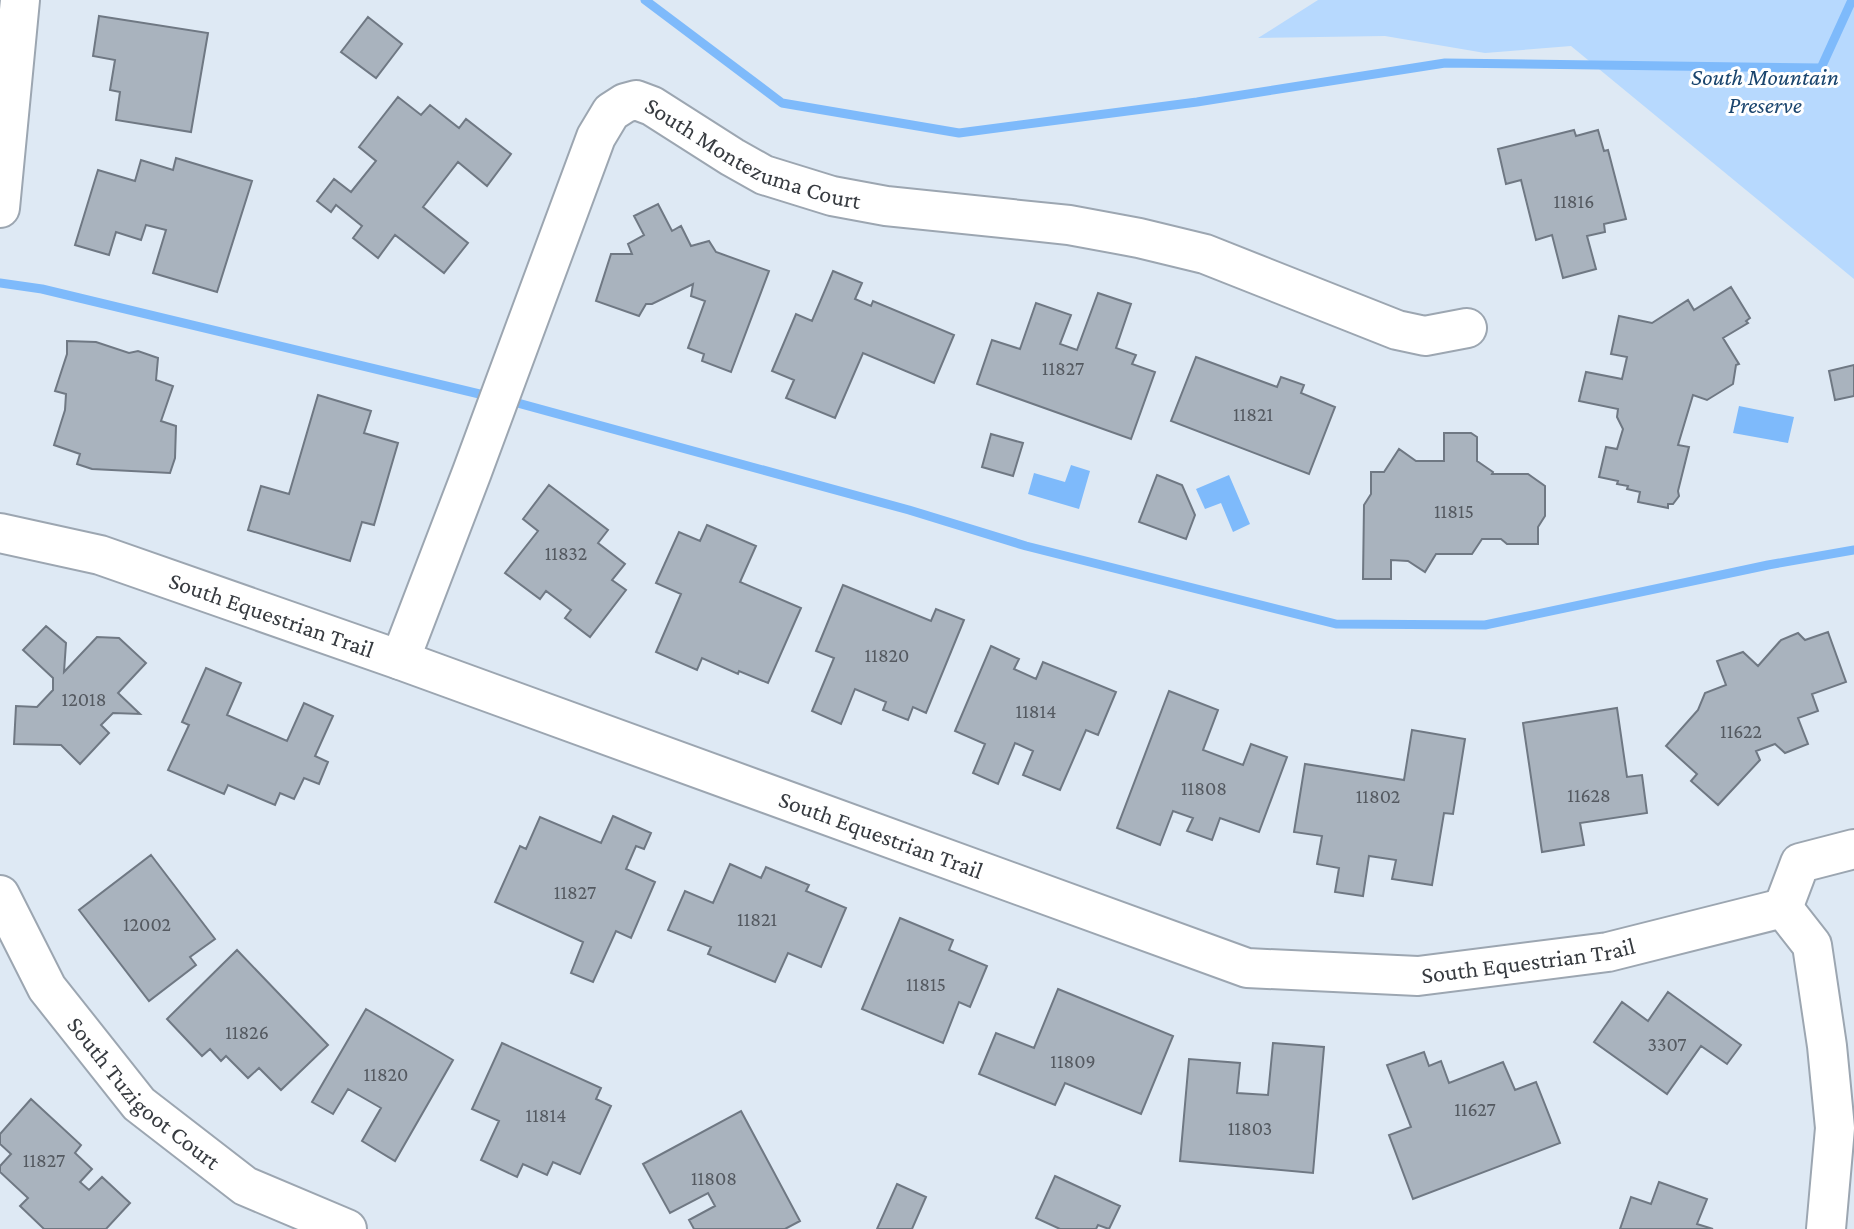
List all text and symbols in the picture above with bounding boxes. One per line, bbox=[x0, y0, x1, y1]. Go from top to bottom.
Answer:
park label: South Mountain Preserve bbox=[1691, 63, 1839, 118]
street label: South Montezuma Court bbox=[640, 91, 864, 214]
house number: 11816 bbox=[1554, 190, 1594, 212]
house number: 11827 bbox=[1042, 357, 1084, 379]
house number: 11821 bbox=[1233, 403, 1273, 425]
house number: 11815 bbox=[1434, 500, 1474, 522]
house number: 11832 bbox=[545, 542, 587, 564]
street label: South Equestrian Trail bbox=[165, 566, 378, 663]
house number: 11820 bbox=[865, 644, 909, 666]
house number: 12018 bbox=[62, 688, 106, 710]
house number: 11814 bbox=[1016, 700, 1056, 722]
house number: 11622 bbox=[1720, 720, 1762, 742]
house number: 11808 bbox=[1181, 777, 1227, 799]
house number: 11628 bbox=[1567, 784, 1611, 806]
street label: South Equestrian Trail bbox=[775, 785, 987, 884]
house number: 11802 bbox=[1356, 785, 1400, 807]
house number: 11827 bbox=[554, 881, 596, 903]
house number: 11821 bbox=[737, 908, 777, 930]
house number: 12002 bbox=[123, 913, 171, 935]
street label: South Equestrian Trail bbox=[1420, 932, 1638, 988]
house number: 11815 bbox=[906, 973, 946, 995]
street label: South Tuzigoot Court bbox=[62, 1011, 227, 1175]
house number: 11826 bbox=[225, 1021, 269, 1043]
house number: 3307 bbox=[1648, 1033, 1686, 1055]
house number: 11809 bbox=[1050, 1050, 1096, 1072]
house number: 11820 bbox=[364, 1063, 408, 1085]
house number: 11627 bbox=[1454, 1098, 1496, 1120]
house number: 11814 bbox=[526, 1104, 566, 1126]
house number: 11803 bbox=[1228, 1117, 1272, 1139]
house number: 11827 bbox=[23, 1149, 65, 1171]
house number: 11808 bbox=[691, 1167, 737, 1189]

